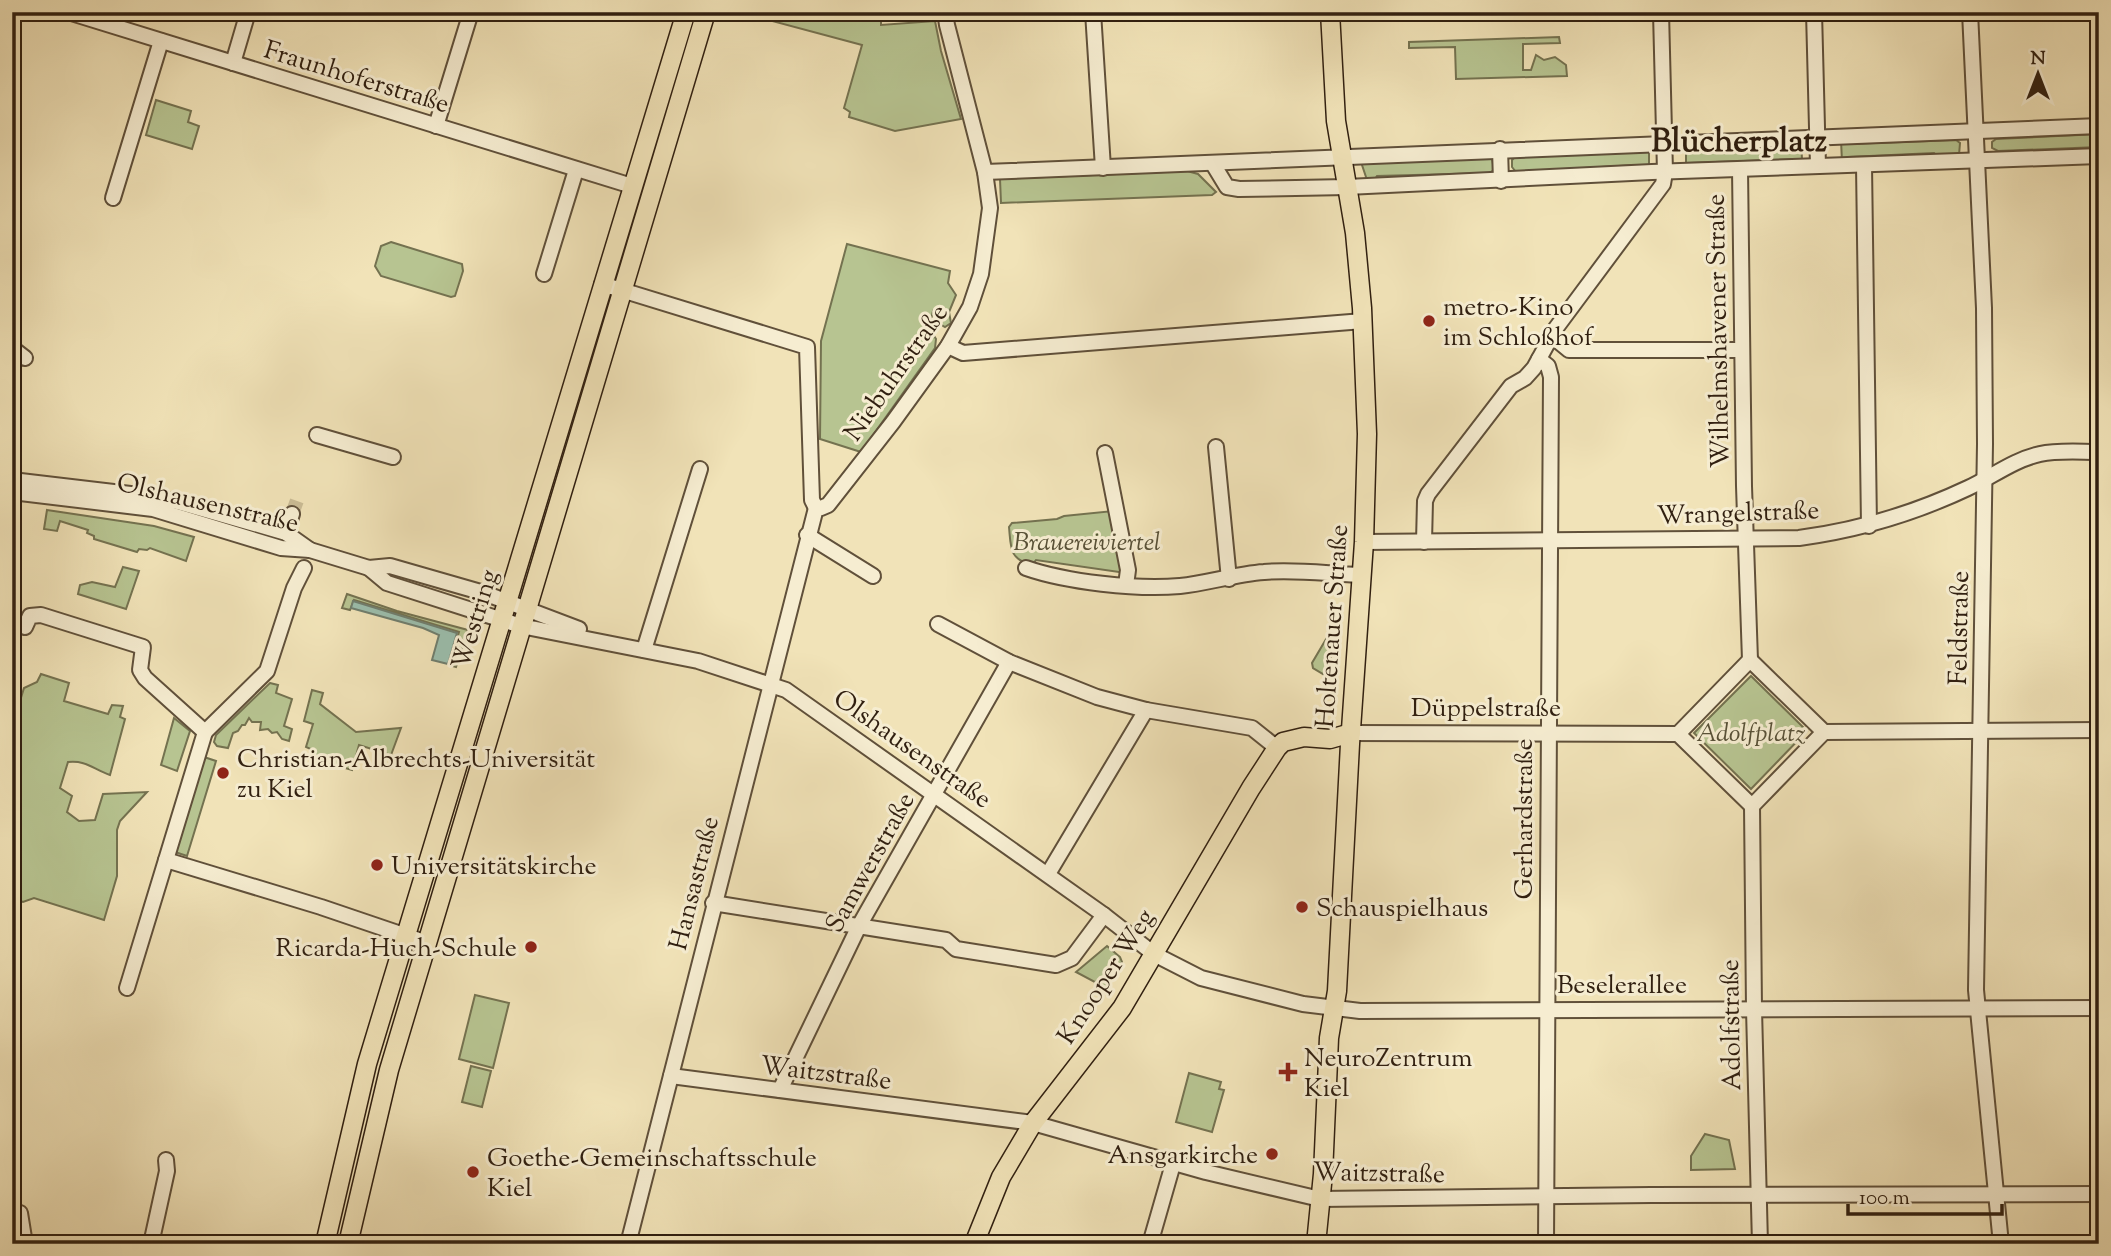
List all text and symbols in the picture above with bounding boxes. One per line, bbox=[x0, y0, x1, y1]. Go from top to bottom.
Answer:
street label: Fraunhoferstraße bbox=[259, 33, 453, 124]
north arrow bbox=[2002, 38, 2072, 108]
text: N bbox=[2030, 46, 2046, 73]
district label: Blücherplatz bbox=[1651, 119, 1828, 167]
street label: Wilhelmshavener Straße bbox=[1699, 194, 1740, 468]
place label: metro-Kino im Schloßhof bbox=[1443, 290, 1594, 357]
street label: Niebuhrstraße bbox=[836, 297, 958, 450]
marker: metro-Kino im Schloßhof bbox=[1421, 313, 1437, 329]
street label: Olshausenstraße bbox=[113, 466, 302, 543]
street label: Wrangelstraße bbox=[1656, 493, 1820, 536]
street label: Holtenauer Straße bbox=[1308, 523, 1359, 729]
park label: Brauereiviertel bbox=[1013, 525, 1161, 562]
street label: Westring bbox=[444, 565, 509, 674]
street label: Feldstraße bbox=[1941, 571, 1980, 686]
street label: Olshausenstraße bbox=[825, 682, 998, 819]
street label: Düppelstraße bbox=[1411, 691, 1561, 728]
park label: Adolfplatz bbox=[1696, 716, 1806, 753]
street label: Gerhardstraße bbox=[1507, 739, 1544, 900]
place label: Christian-Albrechts-Universität zu Kiel bbox=[237, 742, 595, 809]
marker: Christian-Albrechts-Universität zu Kiel bbox=[215, 765, 231, 781]
street label: Samwerstraße bbox=[817, 786, 925, 940]
street label: Hansastraße bbox=[661, 813, 730, 954]
place label: Universitätskirche bbox=[391, 849, 597, 886]
marker: Universitätskirche bbox=[369, 857, 385, 873]
place label: Schauspielhaus bbox=[1316, 891, 1488, 928]
marker: Schauspielhaus bbox=[1294, 899, 1310, 915]
street label: Knooper Weg bbox=[1049, 902, 1165, 1052]
place label: Ricarda-Huch-Schule bbox=[276, 931, 517, 968]
marker: Ricarda-Huch-Schule bbox=[523, 939, 539, 955]
street label: Adolfstraße bbox=[1713, 959, 1752, 1091]
street label: Beselerallee bbox=[1557, 968, 1687, 1005]
place label: NeuroZentrum Kiel bbox=[1304, 1041, 1472, 1108]
street label: Waitzstraße bbox=[758, 1048, 893, 1101]
marker: NeuroZentrum Kiel bbox=[1278, 1062, 1298, 1082]
place label: Ansgarkirche bbox=[1107, 1138, 1258, 1175]
place label: Goethe-Gemeinschaftsschule Kiel bbox=[487, 1141, 817, 1208]
marker: Ansgarkirche bbox=[1264, 1146, 1280, 1162]
street label: Waitzstraße bbox=[1313, 1155, 1445, 1194]
marker: Goethe-Gemeinschaftsschule Kiel bbox=[465, 1164, 481, 1180]
scale bar bbox=[1848, 1172, 2002, 1216]
text: 100 m bbox=[1859, 1184, 1910, 1214]

